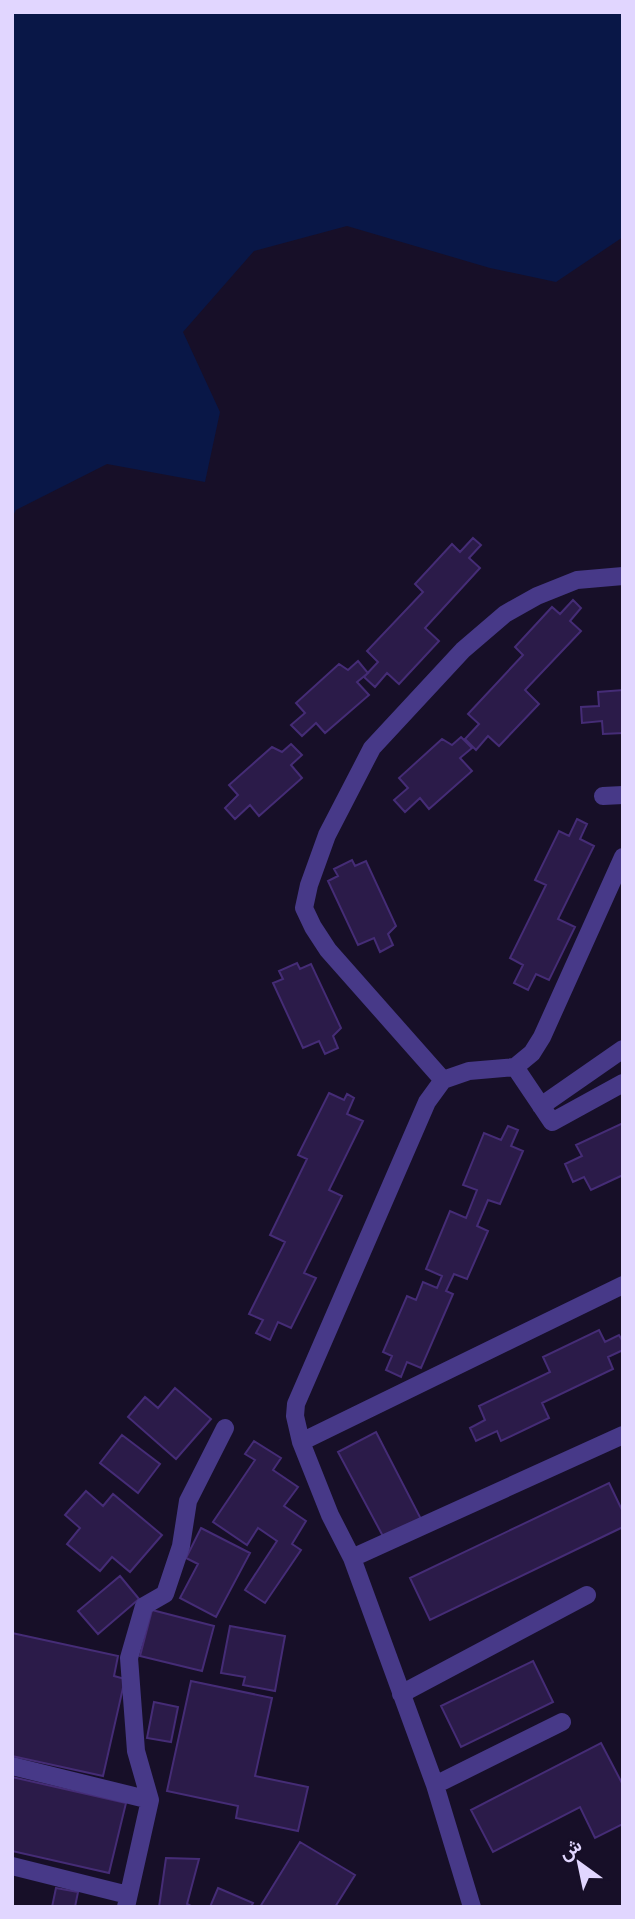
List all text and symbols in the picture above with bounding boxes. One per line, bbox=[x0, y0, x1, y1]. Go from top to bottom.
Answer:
north arrow bbox=[544, 1828, 614, 1898]
text: ش bbox=[554, 1832, 586, 1865]

